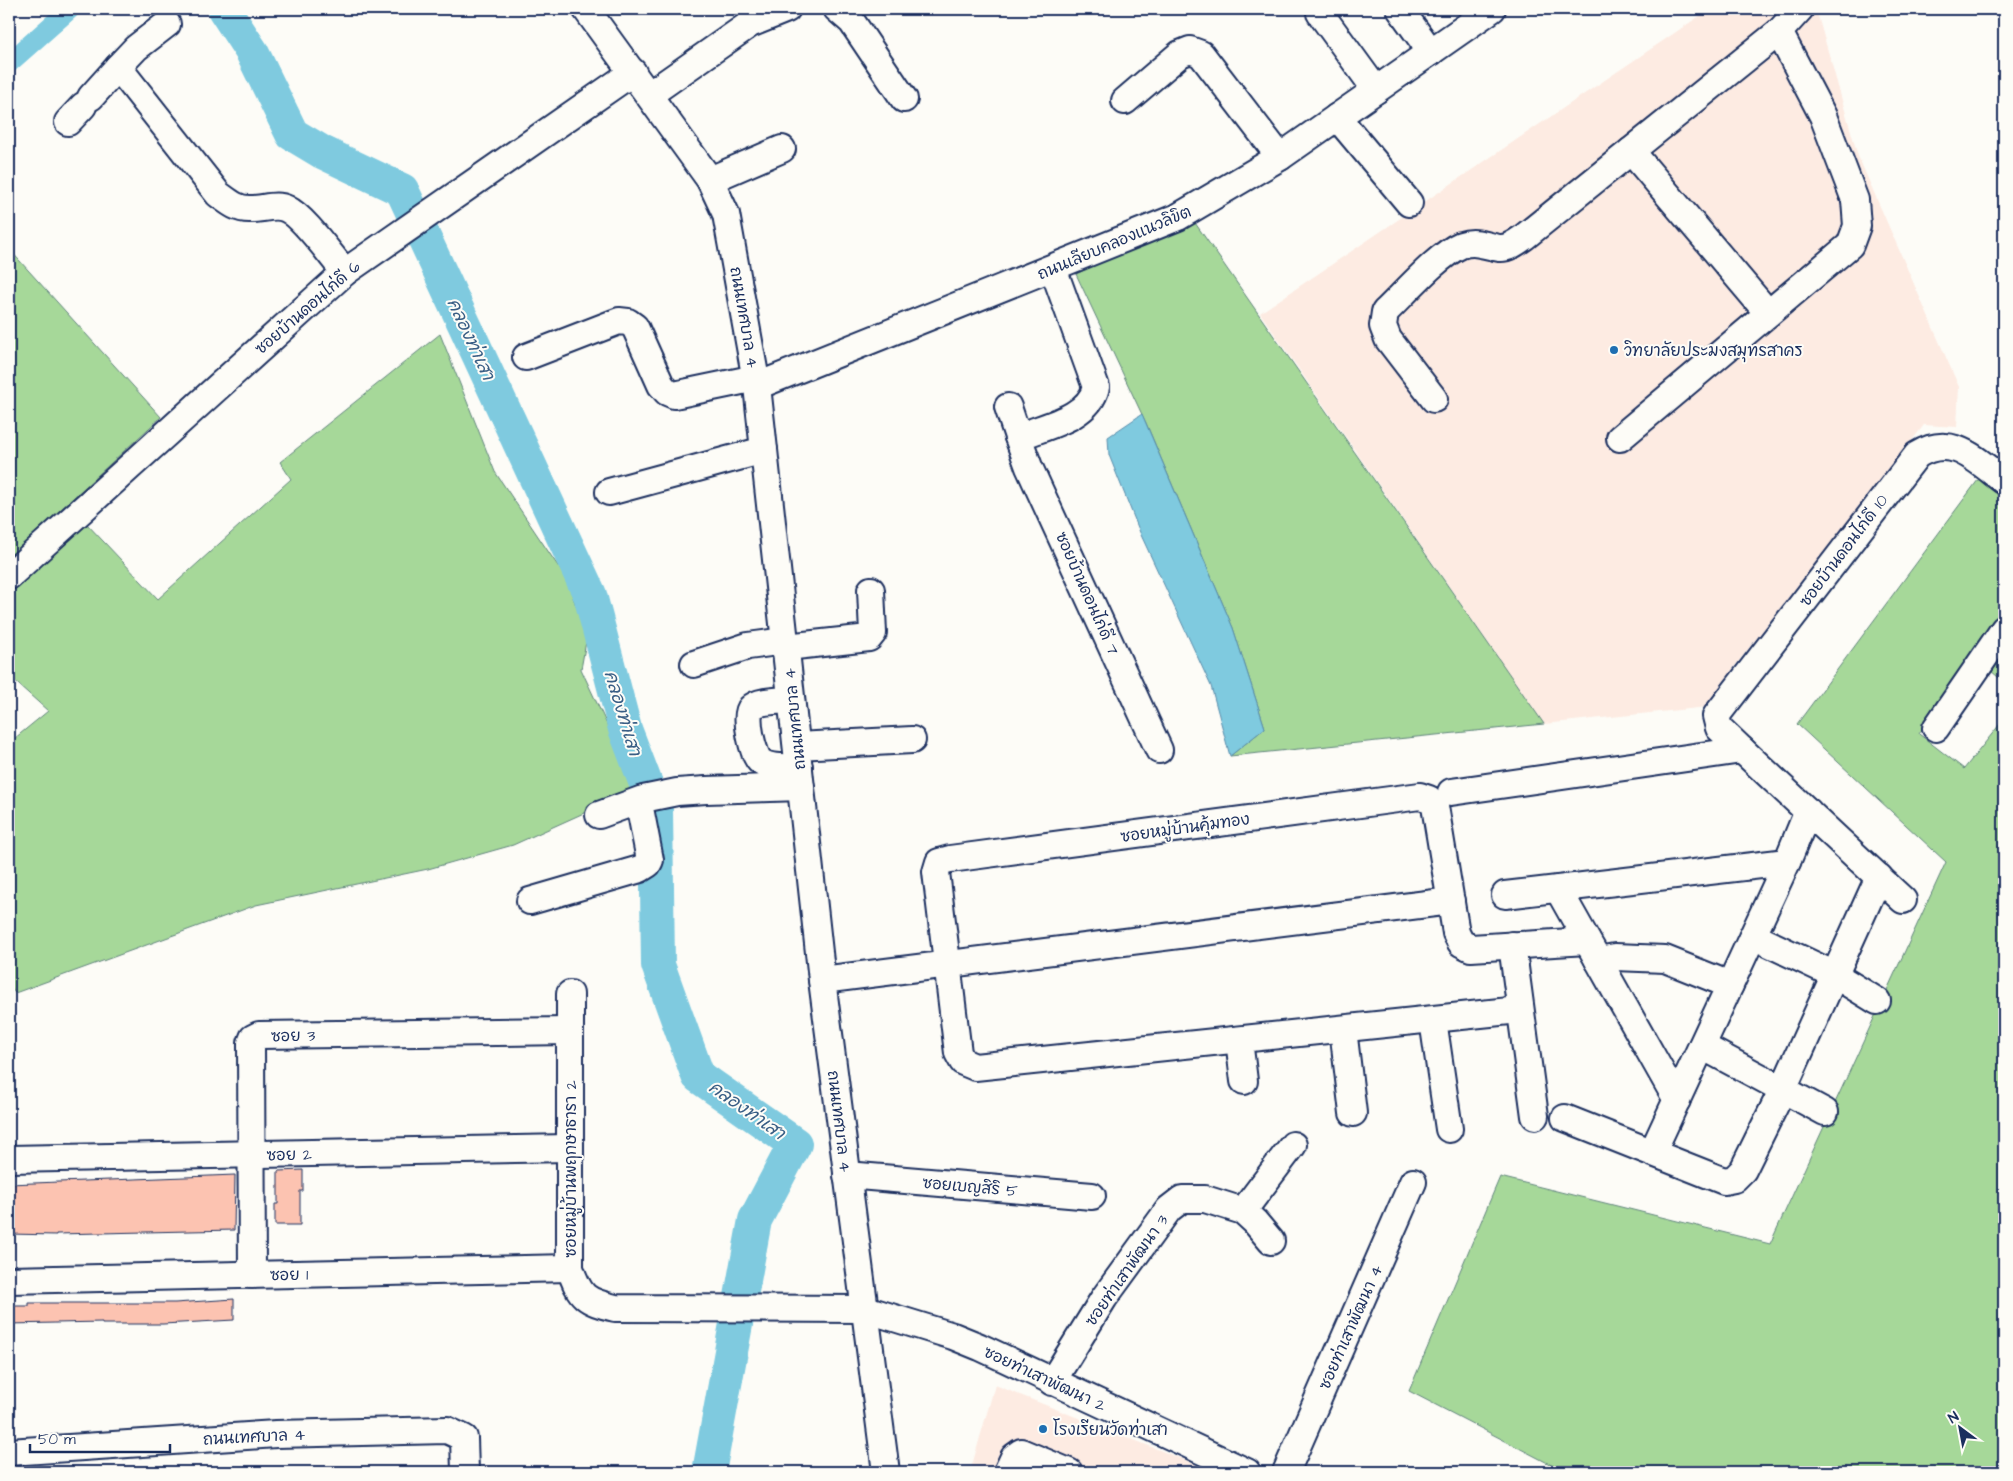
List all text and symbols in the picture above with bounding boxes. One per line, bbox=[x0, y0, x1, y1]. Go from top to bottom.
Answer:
street label: ถนนเลียบคลองแนวลิขิต bbox=[1034, 201, 1195, 285]
street label: ซอยบ้านดอนไก่ดี 6 bbox=[250, 255, 365, 360]
street label: ถนนเทศบาล 4 bbox=[724, 265, 764, 370]
water label: คลองท่าเสา bbox=[441, 294, 501, 385]
place label: วิทยาลัยประมงสมุทรสาคร bbox=[1624, 340, 1803, 363]
marker: วิทยาลัยประมงสมุทรสาคร bbox=[1608, 344, 1620, 356]
street label: ซอยบ้านดอนไก่ดี 10 bbox=[1794, 490, 1893, 611]
street label: ซอยบ้านดอนไก่ดี 7 bbox=[1050, 528, 1125, 659]
street label: ถนนเทศบาล 4 bbox=[779, 667, 811, 771]
water label: คลองท่าเสา bbox=[598, 668, 648, 760]
street label: ซอยหมู่บ้านคุ้มทอง bbox=[1119, 807, 1251, 849]
street label: ซอย 3 bbox=[271, 1025, 315, 1047]
street label: ถนนเทศบาล 4 bbox=[822, 1069, 856, 1173]
water label: คลองท่าเสา bbox=[704, 1075, 791, 1146]
street label: ซอยหมู่บ้านพฤกษาธารา 2 bbox=[559, 1080, 583, 1258]
street label: ซอย 2 bbox=[266, 1144, 312, 1166]
street label: ซอยเบญสิริ 5 bbox=[921, 1172, 1019, 1202]
street label: ซอยท่าเสาพัฒนา 3 bbox=[1079, 1210, 1174, 1331]
street label: ซอยท่าเสาพัฒนา 4 bbox=[1313, 1261, 1388, 1393]
street label: ซอย 1 bbox=[270, 1264, 308, 1286]
street label: ซอยท่าเสาพัฒนา 2 bbox=[980, 1340, 1110, 1417]
north arrow bbox=[1936, 1404, 1986, 1454]
text: N bbox=[1945, 1407, 1963, 1429]
place label: โรงเรียนวัดท่าเสา bbox=[1053, 1418, 1168, 1441]
scale bar bbox=[30, 1421, 170, 1453]
street label: ถนนเทศบาล 4 bbox=[202, 1423, 306, 1451]
marker: โรงเรียนวัดท่าเสา bbox=[1037, 1423, 1049, 1435]
text: 50 m bbox=[38, 1429, 76, 1450]

